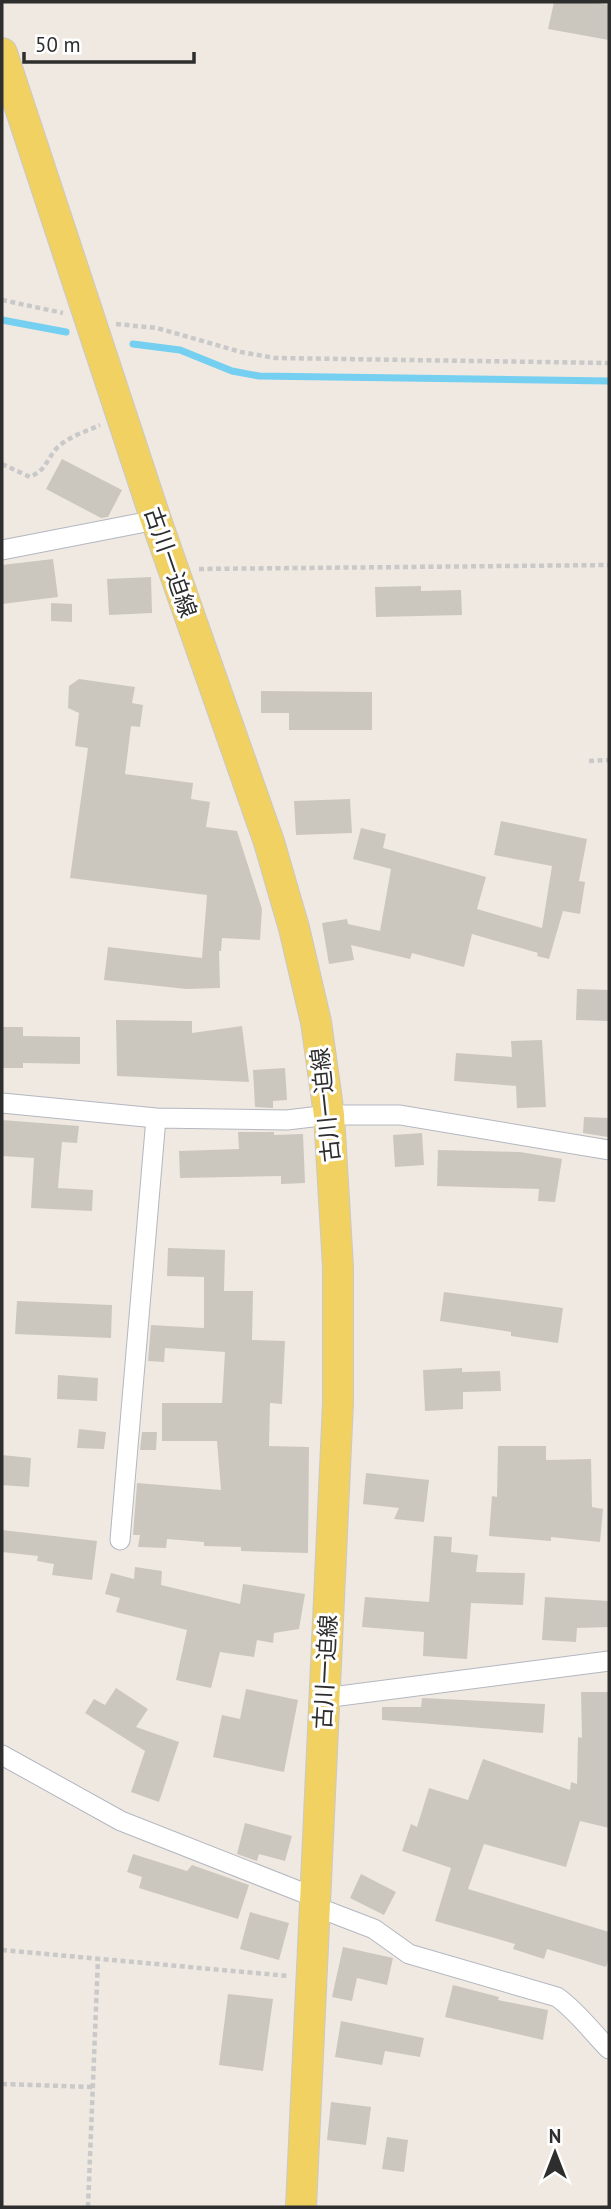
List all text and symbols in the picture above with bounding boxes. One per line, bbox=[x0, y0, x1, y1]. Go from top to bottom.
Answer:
scale bar bbox=[24, 21, 194, 65]
text: 50 m bbox=[35, 31, 81, 58]
street label: 古川一迫線 bbox=[139, 503, 203, 621]
street label: 古川一迫線 bbox=[305, 1046, 345, 1164]
street label: 古川一迫線 bbox=[308, 1614, 342, 1730]
north arrow bbox=[520, 2118, 590, 2188]
text: N bbox=[549, 2124, 561, 2148]

